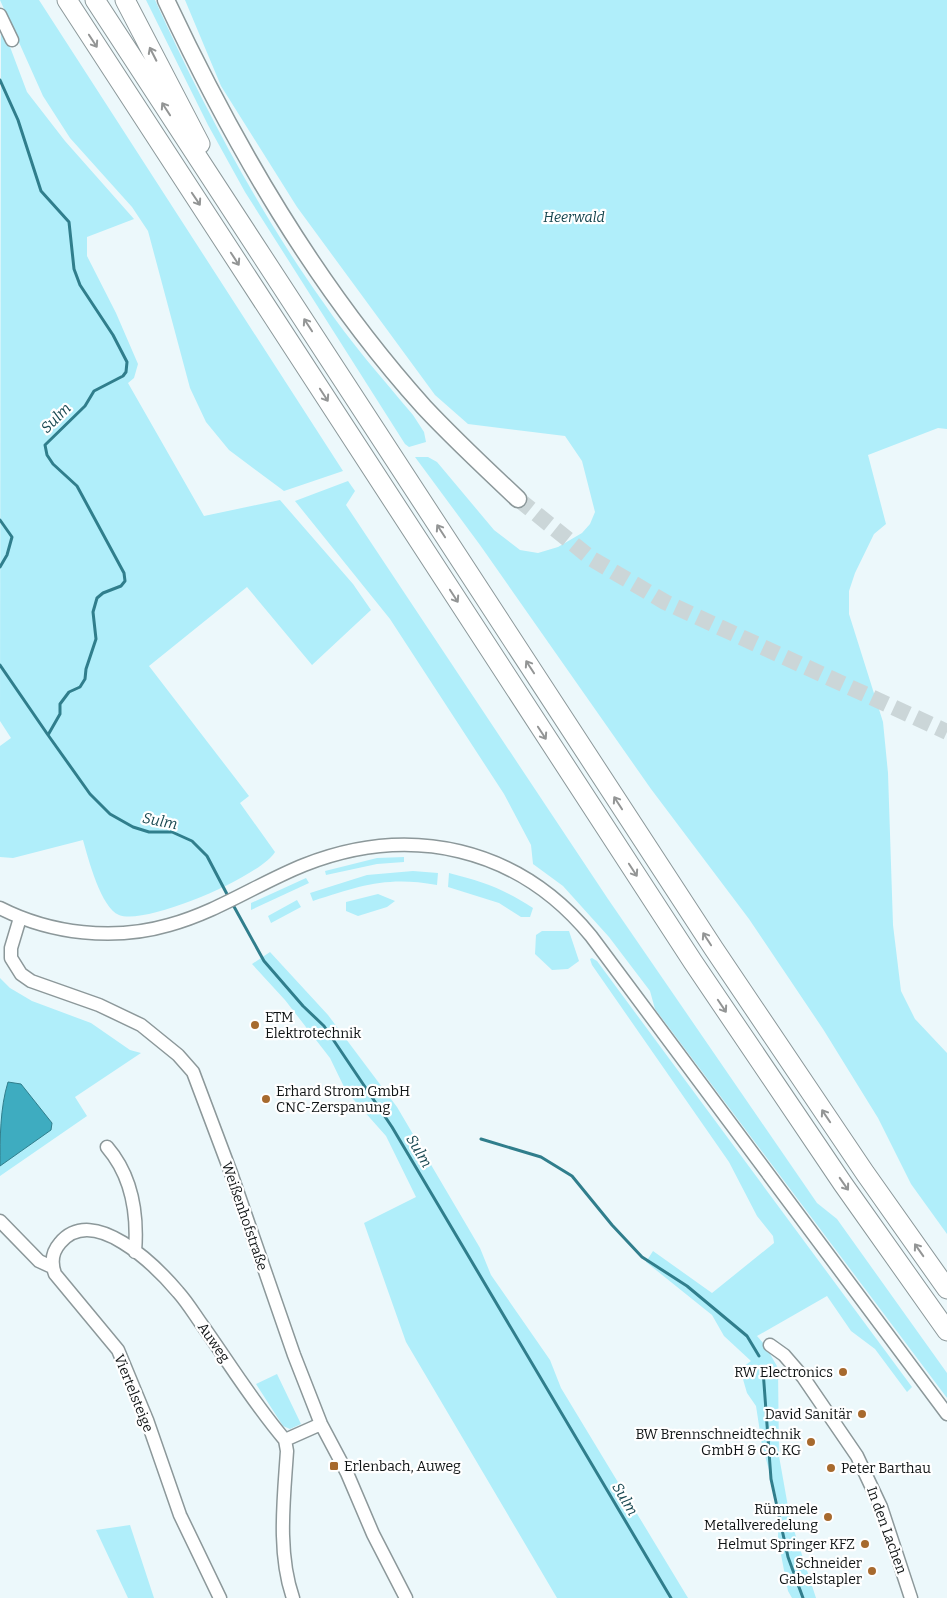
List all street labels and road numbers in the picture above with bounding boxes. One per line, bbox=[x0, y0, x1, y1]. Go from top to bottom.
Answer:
street label: Weißenhofstraße bbox=[218, 1159, 271, 1273]
street label: Auweg bbox=[194, 1319, 233, 1365]
street label: Viertelsteige bbox=[110, 1352, 157, 1435]
street label: In den Lachen bbox=[863, 1484, 910, 1576]

